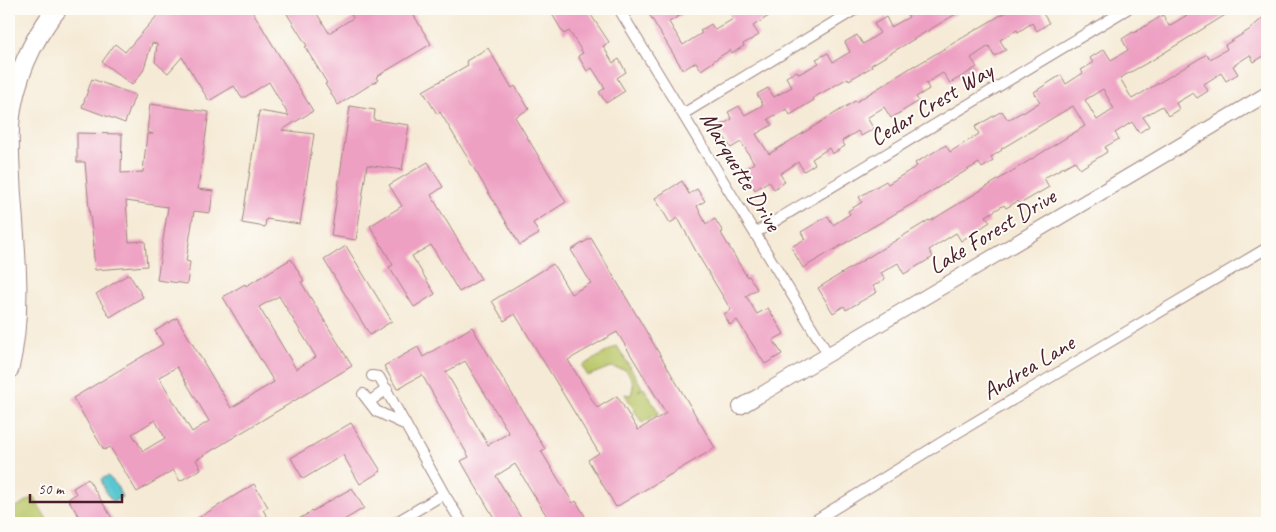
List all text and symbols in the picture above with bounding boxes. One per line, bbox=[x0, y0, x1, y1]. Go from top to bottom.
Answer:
street label: Cedar Crest Way bbox=[864, 55, 1000, 153]
street label: Marquette Drive bbox=[694, 106, 790, 238]
street label: Lake Forest Drive bbox=[923, 180, 1063, 281]
street label: Andrea Lane bbox=[976, 327, 1082, 406]
scale bar bbox=[30, 472, 122, 504]
text: 50 m bbox=[38, 480, 65, 499]

